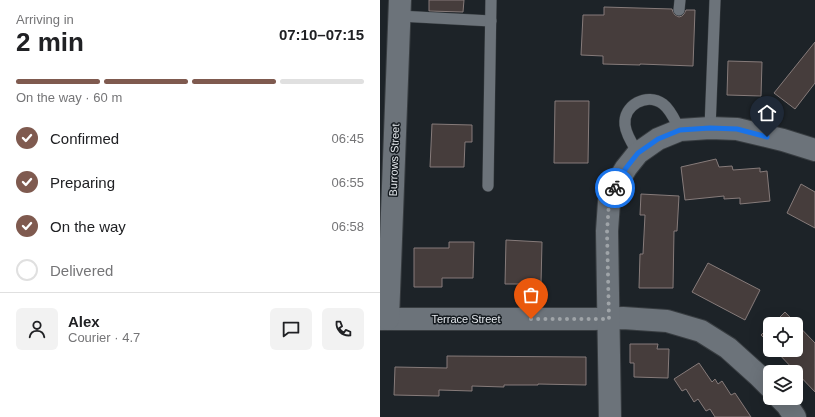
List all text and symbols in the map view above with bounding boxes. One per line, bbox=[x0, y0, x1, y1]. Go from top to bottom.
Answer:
text: Arriving in bbox=[16, 12, 74, 27]
text: 07:10–07:15 bbox=[279, 26, 364, 43]
text: 2 min bbox=[16, 27, 84, 57]
text: On the way · 60 m bbox=[16, 90, 122, 105]
pin bbox=[750, 96, 784, 137]
icon: home bbox=[756, 102, 778, 124]
street label: Burrows Street bbox=[387, 123, 401, 197]
icon: check bbox=[16, 127, 38, 149]
text: Confirmed bbox=[50, 130, 119, 147]
text: 06:45 bbox=[331, 131, 364, 146]
courier bbox=[595, 168, 635, 208]
icon: check bbox=[16, 171, 38, 193]
text: Preparing bbox=[50, 174, 115, 191]
text: 06:55 bbox=[331, 175, 364, 190]
icon: bike bbox=[604, 177, 626, 199]
icon: check bbox=[16, 215, 38, 237]
text: On the way bbox=[50, 218, 126, 235]
text: 06:58 bbox=[331, 219, 364, 234]
text: Delivered bbox=[50, 262, 113, 279]
pin bbox=[514, 278, 548, 319]
icon: bag bbox=[520, 284, 542, 306]
button: person bbox=[16, 308, 58, 350]
button: chat bbox=[270, 308, 312, 350]
button: phone bbox=[322, 308, 364, 350]
text: Alex bbox=[68, 313, 100, 330]
street label: Terrace Street bbox=[431, 313, 501, 325]
map controls bbox=[763, 317, 803, 405]
button: locate bbox=[763, 317, 803, 357]
text: Courier · 4.7 bbox=[68, 330, 140, 345]
button: layers bbox=[763, 365, 803, 405]

